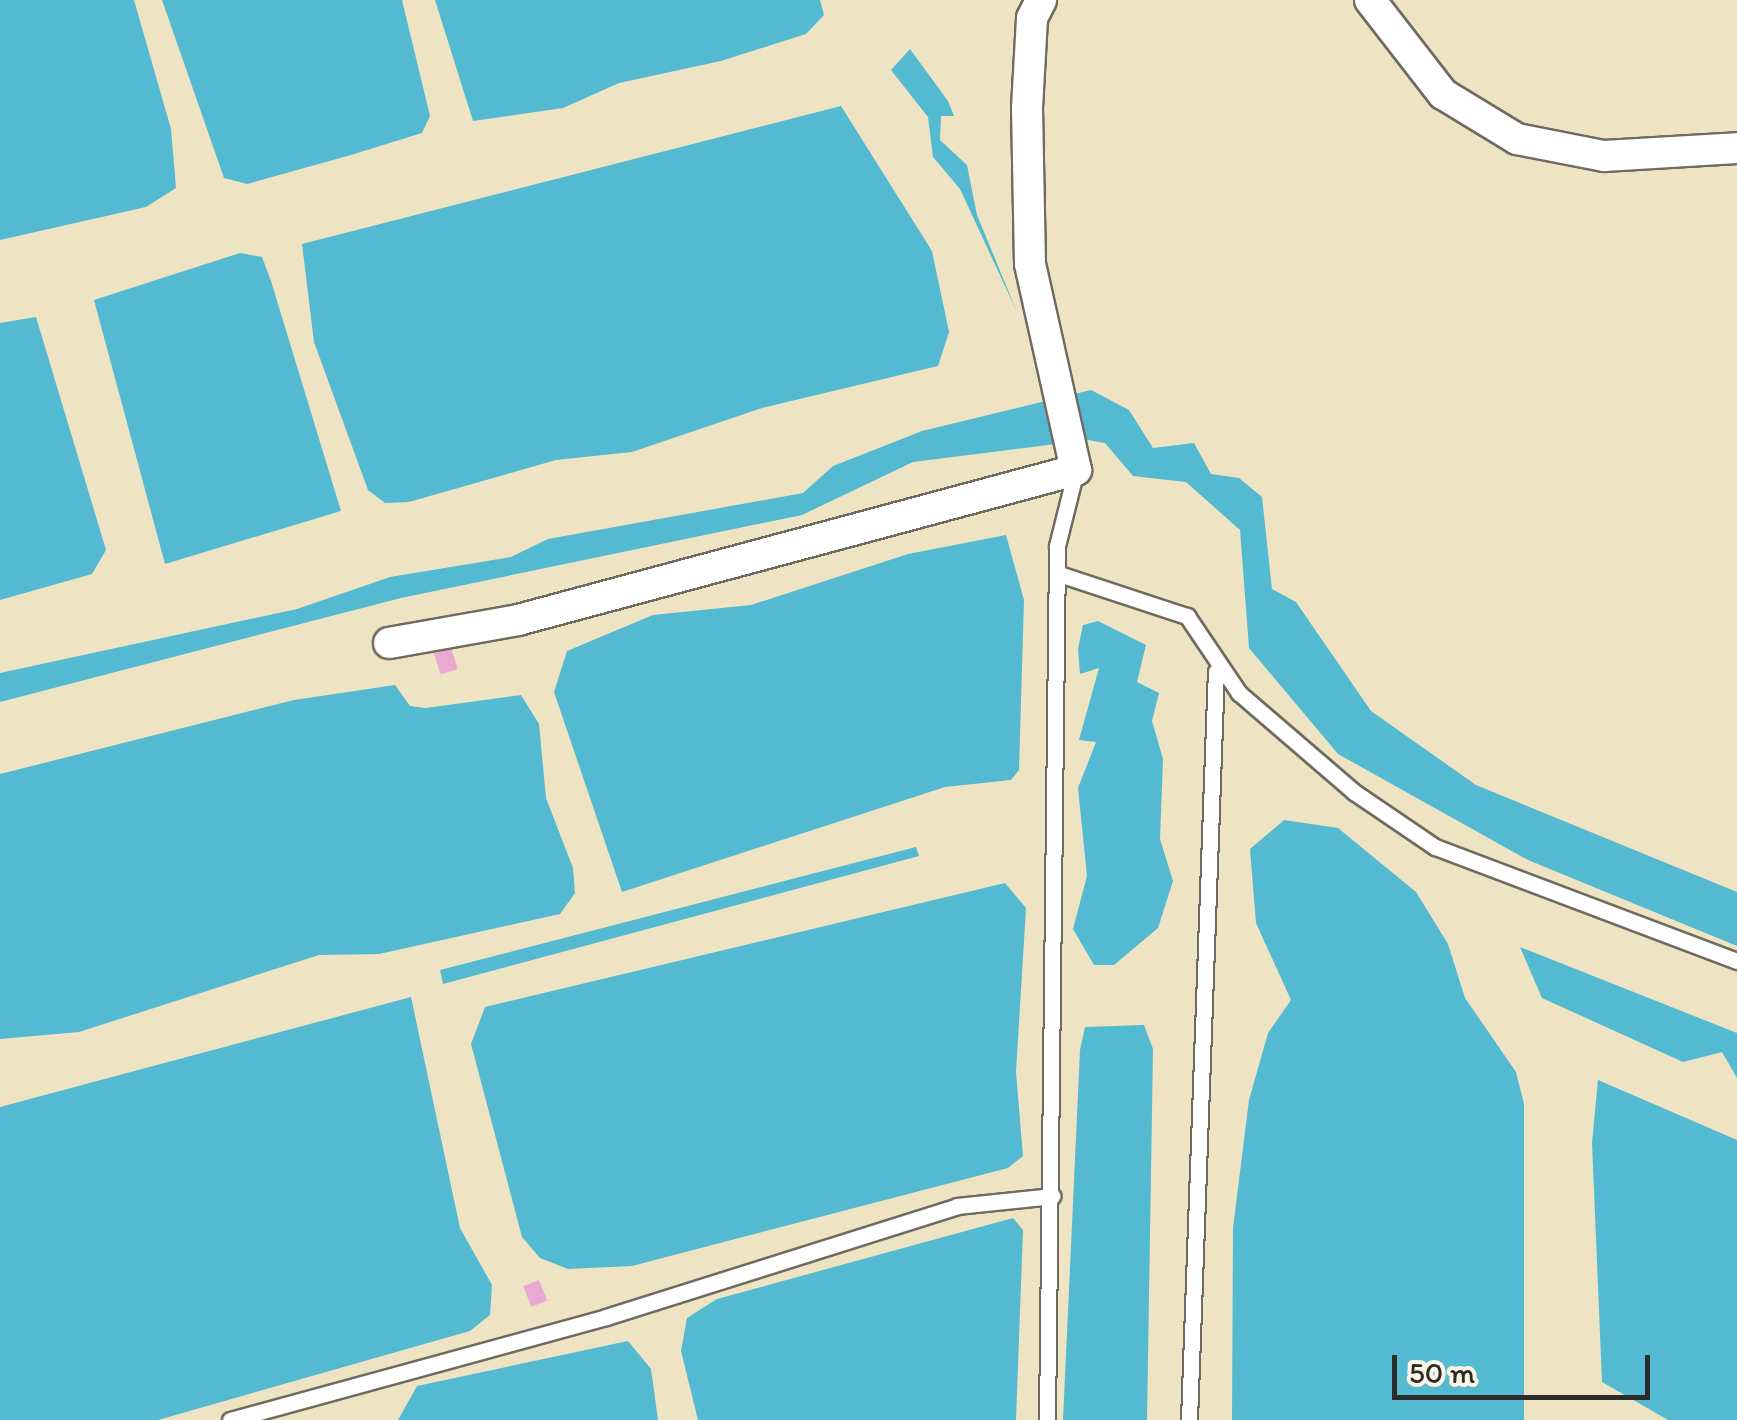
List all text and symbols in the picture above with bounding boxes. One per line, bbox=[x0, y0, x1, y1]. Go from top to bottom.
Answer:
scale bar bbox=[1397, 1335, 1654, 1397]
text: 50 m bbox=[1409, 1354, 1475, 1391]

